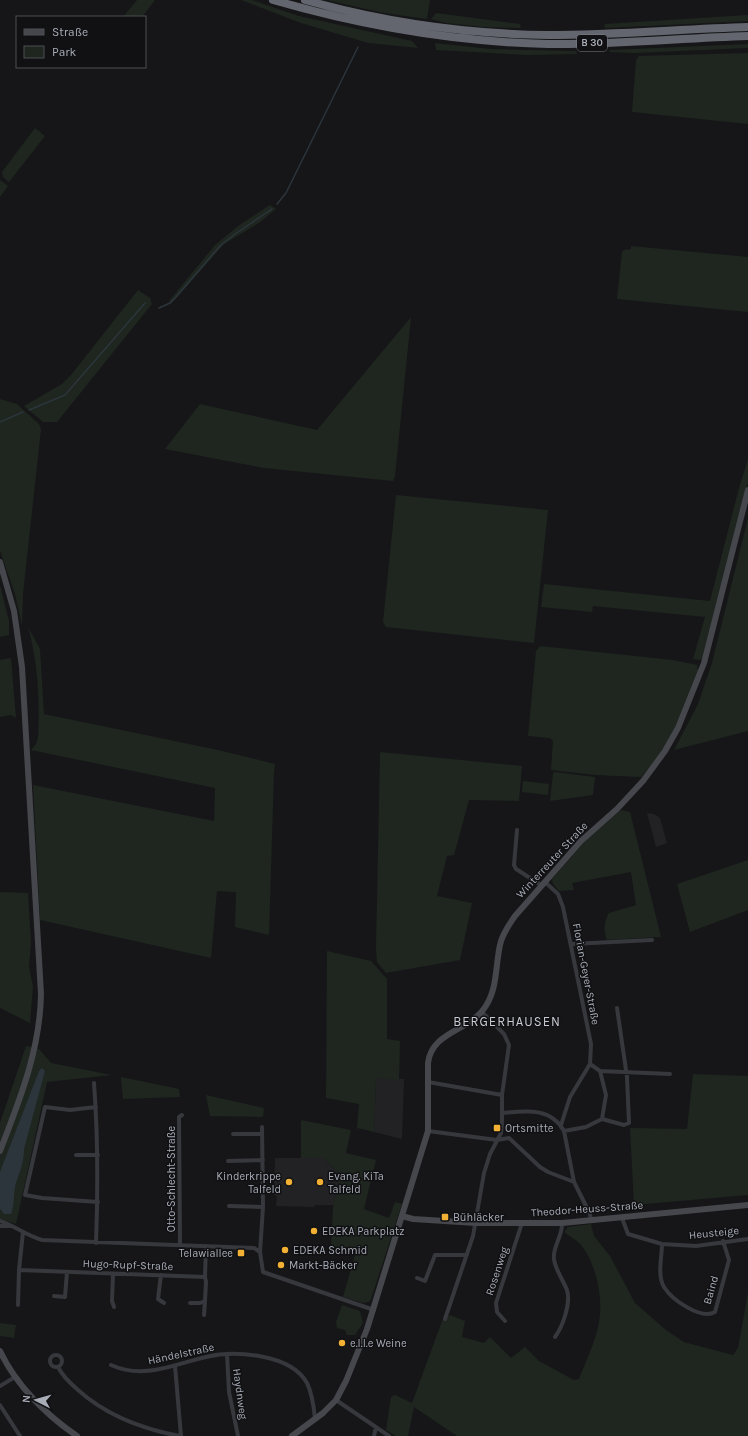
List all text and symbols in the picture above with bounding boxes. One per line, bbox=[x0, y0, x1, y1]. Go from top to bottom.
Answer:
legend bbox=[16, 16, 146, 68]
text: Straße bbox=[52, 25, 88, 39]
road number: B 30 bbox=[577, 35, 607, 51]
text: Park bbox=[52, 45, 77, 59]
street label: Winterreuter Straße bbox=[513, 819, 591, 901]
street label: Florian-Geyer-Straße bbox=[570, 922, 602, 1026]
district label: BERGERHAUSEN bbox=[453, 1014, 561, 1029]
place label: Ortsmitte bbox=[505, 1122, 554, 1135]
marker: Ortsmitte bbox=[492, 1123, 502, 1133]
street label: Otto-Schlecht-Straße bbox=[165, 1125, 178, 1232]
place label: Kinderkrippe Talfeld bbox=[216, 1170, 281, 1196]
place label: Evang. KiTa Talfeld bbox=[328, 1170, 384, 1196]
marker: Kinderkrippe Talfeld bbox=[284, 1177, 294, 1187]
marker: Evang. KiTa Talfeld bbox=[315, 1177, 325, 1187]
street label: Theodor-Heuss-Straße bbox=[530, 1199, 644, 1219]
place label: Bühläcker bbox=[453, 1211, 504, 1224]
marker: Bühläcker bbox=[440, 1212, 450, 1222]
street label: Heusteige bbox=[688, 1224, 740, 1242]
place label: EDEKA Parkplatz bbox=[322, 1225, 404, 1238]
marker: EDEKA Parkplatz bbox=[309, 1226, 319, 1236]
place label: EDEKA Schmid bbox=[293, 1244, 367, 1257]
street label: Rosenweg bbox=[483, 1244, 511, 1297]
marker: EDEKA Schmid bbox=[280, 1245, 290, 1255]
place label: Telawiallee bbox=[179, 1247, 233, 1260]
marker: Telawiallee bbox=[236, 1248, 246, 1258]
street label: Hugo-Rupf-Straße bbox=[82, 1257, 174, 1273]
place label: Markt-Bäcker bbox=[289, 1259, 357, 1272]
marker: Markt-Bäcker bbox=[276, 1260, 286, 1270]
street label: Baind bbox=[701, 1274, 721, 1306]
place label: e.l.l.e Weine bbox=[350, 1337, 407, 1350]
marker: e.l.l.e Weine bbox=[337, 1338, 347, 1348]
street label: Händelstraße bbox=[147, 1341, 216, 1367]
street label: Haydnweg bbox=[230, 1368, 250, 1421]
north arrow bbox=[16, 1380, 56, 1420]
text: N bbox=[20, 1394, 33, 1404]

